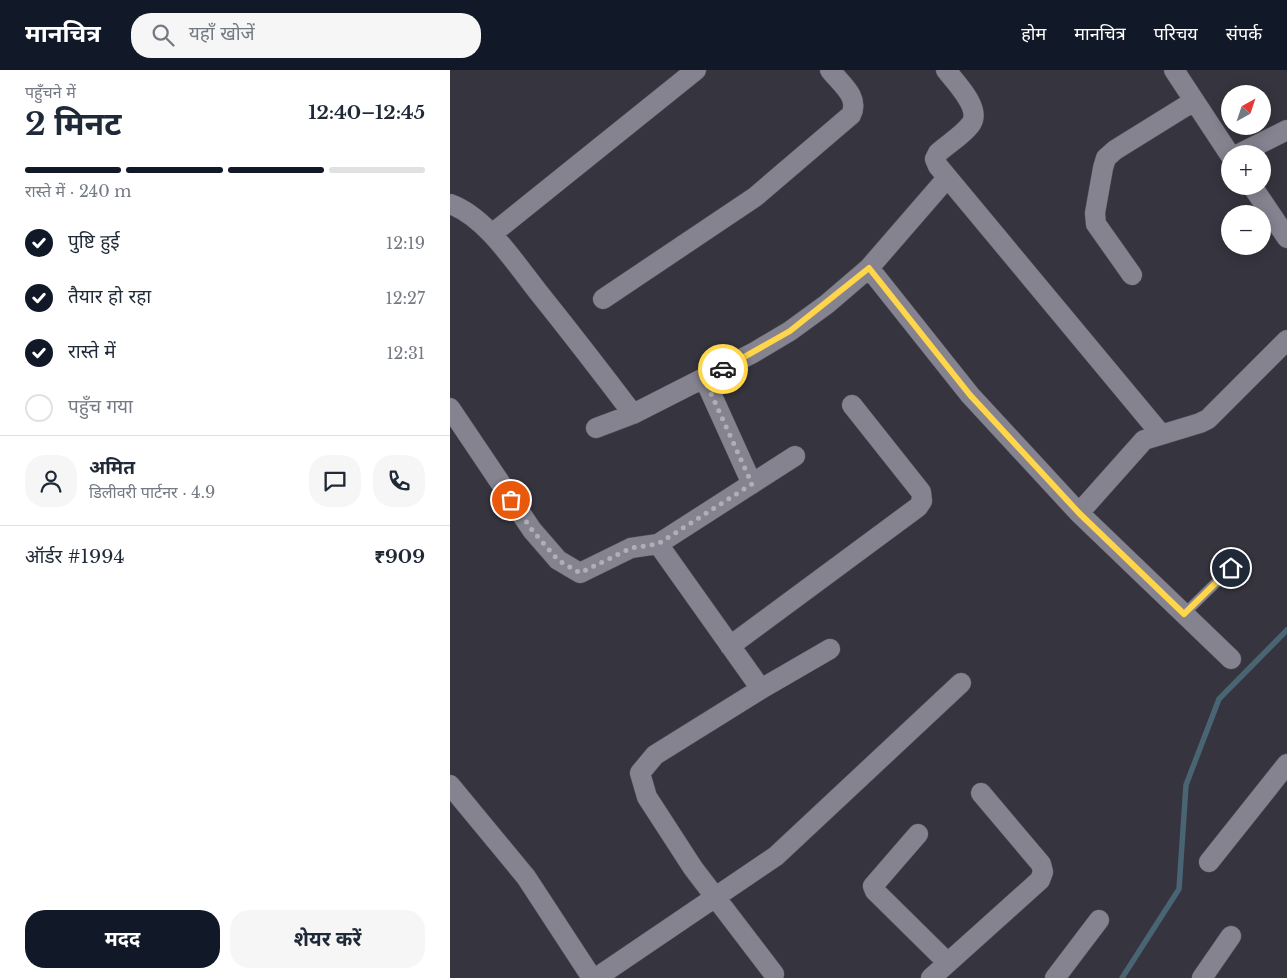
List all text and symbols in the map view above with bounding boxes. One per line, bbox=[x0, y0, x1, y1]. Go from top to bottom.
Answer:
search box bbox=[131, 13, 481, 58]
text: मानचित्र bbox=[25, 19, 101, 48]
icon: search bbox=[149, 21, 177, 49]
text: यहाँ खोजें bbox=[189, 22, 255, 45]
text: होम bbox=[1021, 23, 1046, 45]
text: मानचित्र bbox=[1074, 23, 1126, 45]
text: परिचय bbox=[1154, 23, 1198, 45]
text: संपर्क bbox=[1226, 23, 1262, 45]
text: पहुँचने में bbox=[25, 82, 76, 102]
north arrow bbox=[1221, 85, 1271, 135]
map controls bbox=[1221, 85, 1271, 255]
text: 12:40–12:45 bbox=[308, 101, 425, 124]
text: 2 मिनट bbox=[25, 104, 122, 144]
button: + bbox=[1221, 145, 1271, 195]
text: रास्ते में · 240 m bbox=[25, 181, 131, 201]
button: − bbox=[1221, 205, 1271, 255]
icon: check bbox=[25, 229, 53, 257]
text: पुष्टि हुई bbox=[68, 230, 120, 253]
text: 12:19 bbox=[386, 233, 425, 253]
icon: check bbox=[25, 284, 53, 312]
text: तैयार हो रहा bbox=[68, 285, 151, 308]
text: 12:27 bbox=[386, 288, 425, 308]
icon: check bbox=[25, 339, 53, 367]
text: रास्ते में bbox=[68, 340, 116, 363]
text: 12:31 bbox=[386, 343, 425, 363]
courier bbox=[698, 344, 748, 394]
icon: car bbox=[709, 355, 737, 383]
text: पहुँच गया bbox=[68, 395, 133, 418]
button: person bbox=[25, 455, 77, 507]
button: chat bbox=[309, 455, 361, 507]
button: phone bbox=[373, 455, 425, 507]
text: अमित bbox=[89, 456, 135, 479]
pin bbox=[490, 479, 532, 521]
text: डिलीवरी पार्टनर · 4.9 bbox=[89, 482, 215, 502]
icon: bag bbox=[497, 486, 525, 514]
text: ऑर्डर #1994 bbox=[25, 545, 125, 568]
text: ₹909 bbox=[374, 545, 425, 568]
pin bbox=[1210, 547, 1252, 589]
icon: home bbox=[1217, 554, 1245, 582]
button: मदद bbox=[25, 910, 220, 968]
button: शेयर करें bbox=[230, 910, 425, 968]

